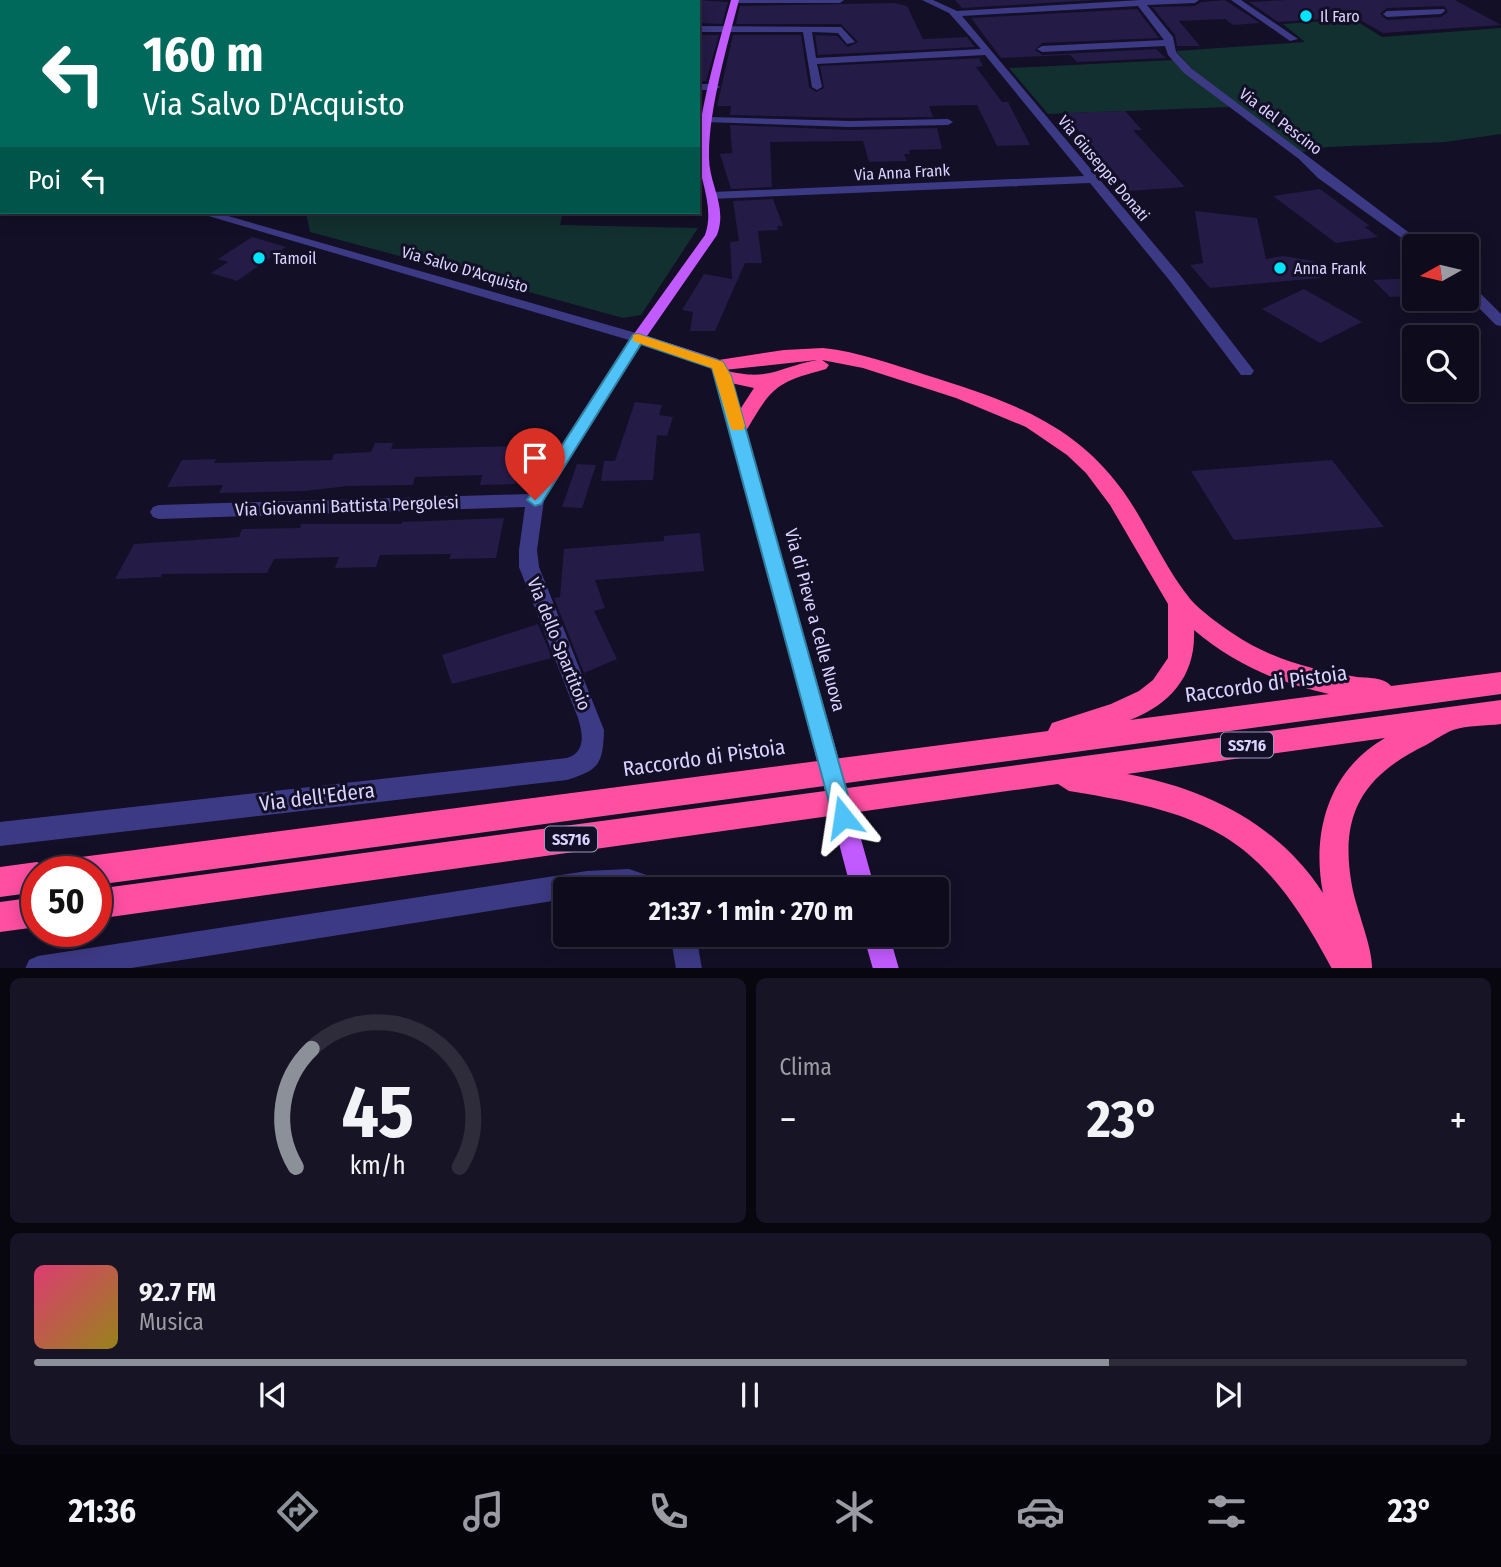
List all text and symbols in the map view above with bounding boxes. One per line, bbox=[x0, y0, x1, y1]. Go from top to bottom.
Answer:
place label: Il Faro bbox=[1320, 7, 1360, 26]
marker: Il Faro bbox=[1298, 8, 1314, 24]
text: 160 m bbox=[143, 25, 264, 84]
icon: left bbox=[28, 28, 119, 119]
street label: Via del Pescino bbox=[1236, 84, 1326, 159]
text: Via Salvo D'Acquisto bbox=[143, 85, 405, 123]
street label: Via Giuseppe Donati bbox=[1054, 112, 1153, 225]
street label: Via Anna Frank bbox=[854, 160, 951, 184]
icon: left bbox=[75, 161, 113, 199]
text: Poi bbox=[28, 165, 61, 196]
north arrow bbox=[1402, 234, 1479, 312]
map controls bbox=[1402, 234, 1479, 402]
street label: Via Salvo D'Acquisto bbox=[399, 242, 530, 297]
place label: Tamoil bbox=[273, 249, 316, 268]
marker: Tamoil bbox=[251, 250, 267, 266]
place label: Anna Frank bbox=[1294, 259, 1367, 278]
marker: Anna Frank bbox=[1272, 260, 1288, 276]
button: search bbox=[1402, 325, 1479, 402]
pin bbox=[505, 428, 565, 500]
icon: arrive bbox=[516, 439, 554, 477]
street label: Via Giovanni Battista Pergolesi bbox=[235, 491, 459, 521]
street label: Via di Pieve a Celle Nuova bbox=[780, 526, 850, 714]
street label: Via dello Spartitoio bbox=[522, 574, 596, 714]
street label: Raccordo di Pistoia bbox=[1183, 660, 1349, 708]
road number: SS716 bbox=[1221, 732, 1273, 758]
street label: Raccordo di Pistoia bbox=[621, 734, 787, 782]
street label: Via dell'Edera bbox=[258, 777, 376, 817]
position arrow bbox=[806, 780, 880, 854]
road number: SS716 bbox=[545, 826, 597, 852]
speed limit sign: 50 bbox=[21, 856, 112, 947]
text: 21:37 · 1 min · 270 m bbox=[649, 896, 853, 927]
text: Clima bbox=[780, 1053, 832, 1081]
text: 45 bbox=[342, 1069, 414, 1156]
text: 23° bbox=[1087, 1088, 1160, 1151]
text: − bbox=[780, 1097, 797, 1143]
text: + bbox=[1450, 1097, 1467, 1143]
text: km/h bbox=[350, 1150, 406, 1180]
text: 92.7 FM bbox=[139, 1277, 216, 1308]
text: Musica bbox=[139, 1308, 204, 1336]
icon: previous bbox=[254, 1376, 292, 1414]
icon: pause bbox=[731, 1376, 769, 1414]
icon: next bbox=[1209, 1376, 1247, 1414]
icon: directions bbox=[273, 1487, 322, 1536]
icon: music bbox=[459, 1487, 508, 1536]
icon: phone bbox=[644, 1487, 693, 1536]
icon: climate bbox=[830, 1487, 879, 1536]
icon: car bbox=[1016, 1487, 1065, 1536]
icon: filters bbox=[1202, 1487, 1251, 1536]
text: 21:36 bbox=[68, 1492, 136, 1530]
text: 23° bbox=[1388, 1492, 1433, 1530]

